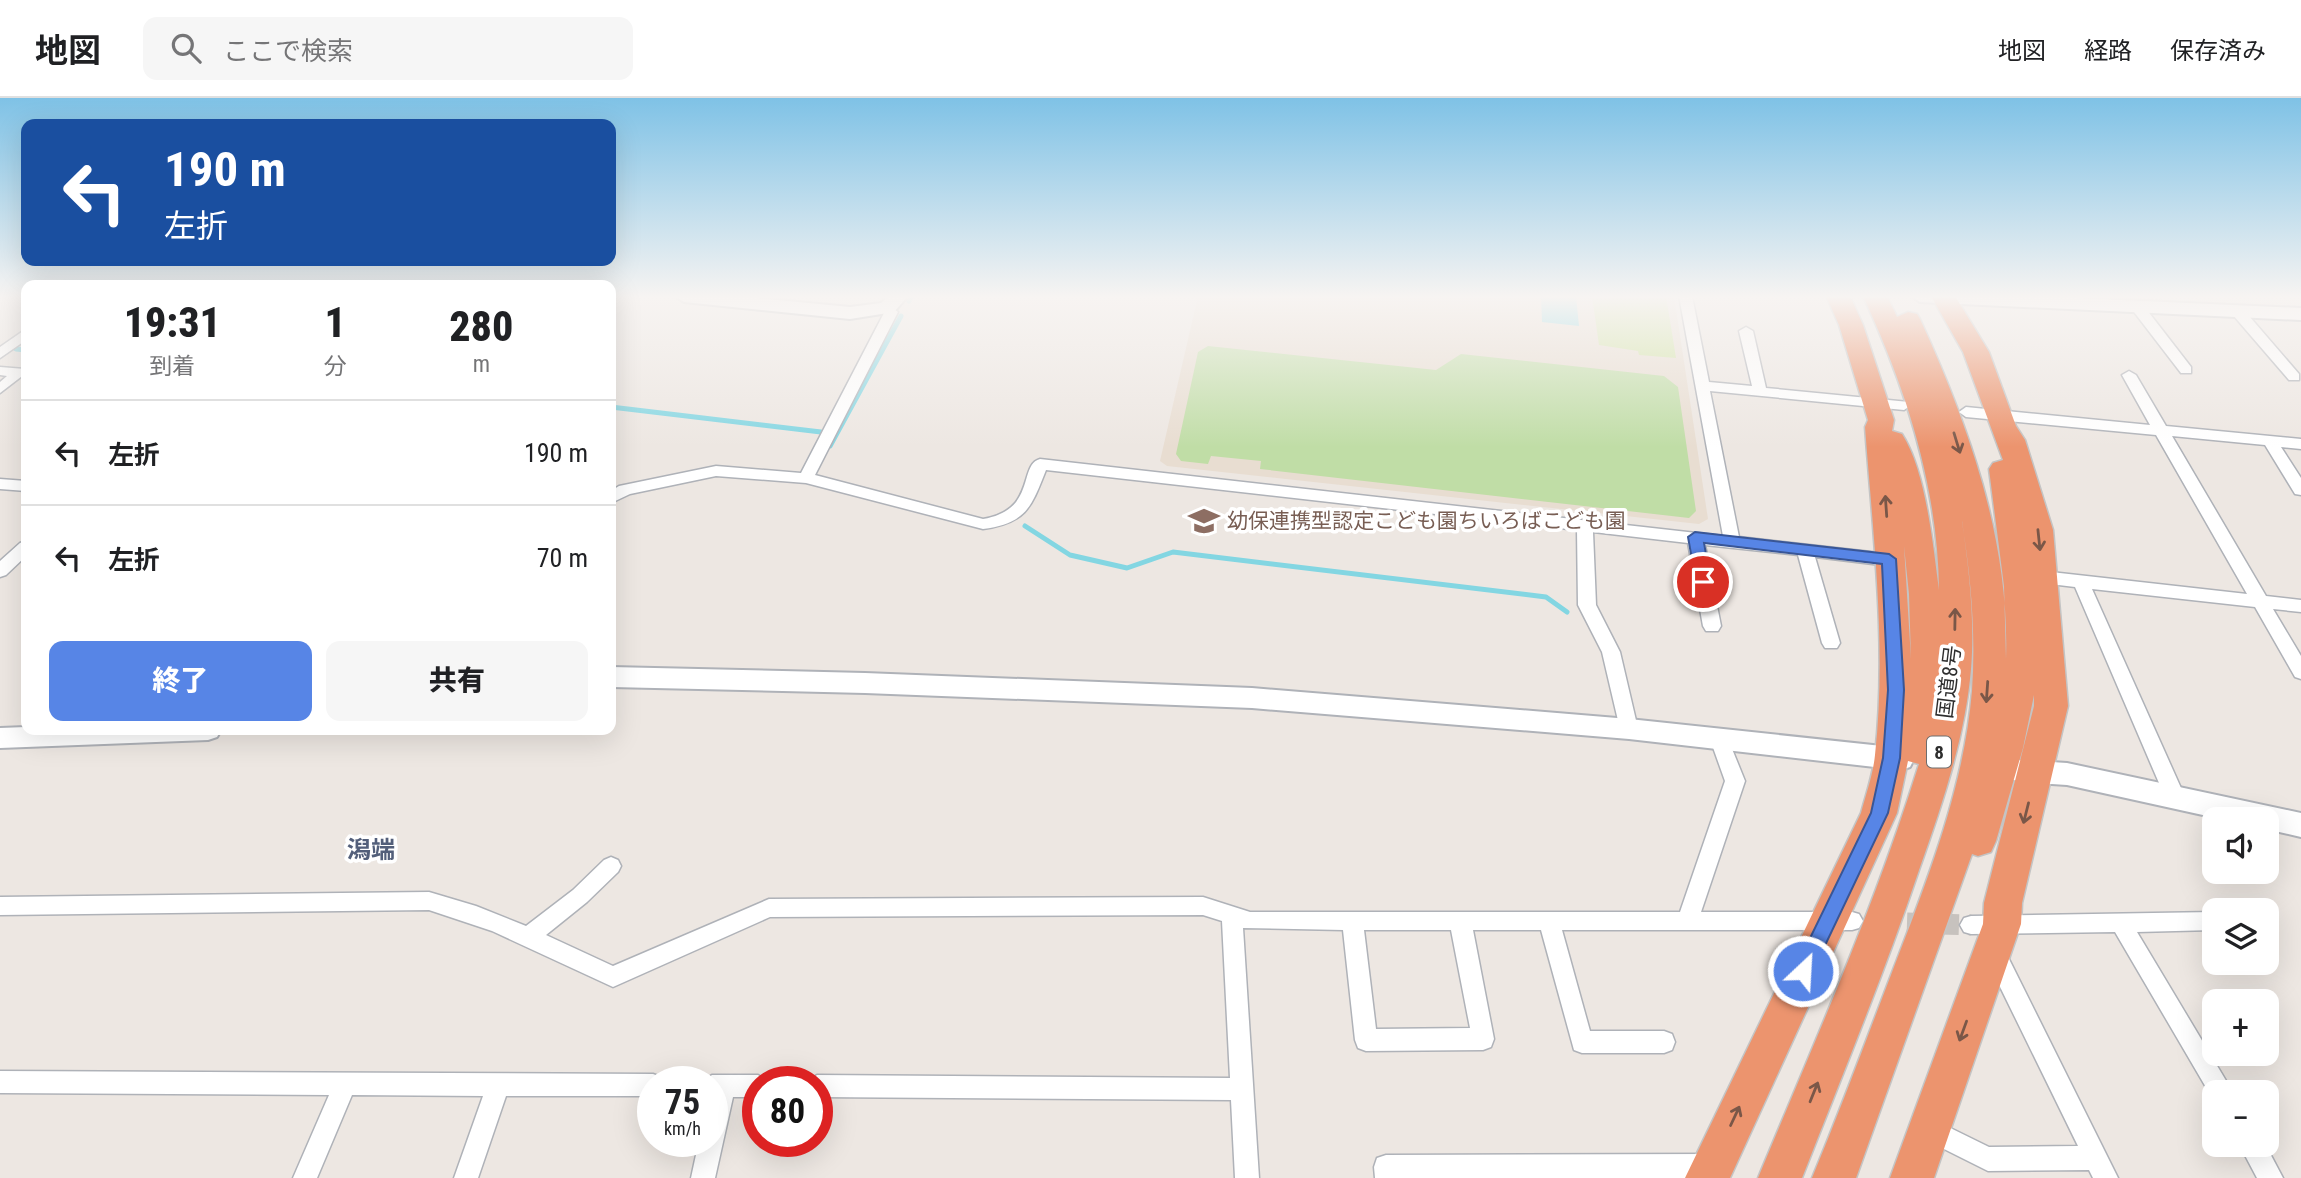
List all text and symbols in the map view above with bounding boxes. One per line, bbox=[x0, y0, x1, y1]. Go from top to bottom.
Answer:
search box bbox=[143, 17, 633, 80]
icon: search bbox=[167, 29, 205, 67]
text: 地図 bbox=[35, 31, 101, 70]
text: ここで検索 bbox=[223, 36, 353, 66]
text: 地図 bbox=[1998, 37, 2046, 65]
text: 経路 bbox=[2084, 37, 2132, 65]
text: 保存済み bbox=[2170, 37, 2266, 65]
text: 190 m bbox=[164, 141, 286, 198]
icon: left bbox=[49, 147, 140, 238]
text: 左折 bbox=[164, 207, 228, 245]
text: 19:31 bbox=[124, 298, 221, 347]
text: 1 bbox=[324, 298, 346, 347]
text: 280 bbox=[449, 302, 513, 351]
text: m bbox=[473, 351, 490, 378]
text: 到着 bbox=[149, 353, 195, 380]
text: 分 bbox=[324, 353, 347, 380]
one-way arrow bbox=[1951, 432, 1964, 454]
icon: left bbox=[49, 434, 87, 472]
text: 190 m bbox=[524, 438, 588, 468]
text: 左折 bbox=[108, 440, 160, 470]
one-way arrow bbox=[1879, 496, 1892, 518]
school or university icon: 幼保連携型認定こども園ちいろばこども園 bbox=[1187, 504, 1221, 538]
place label: 幼保連携型認定こども園ちいろばこども園 bbox=[1227, 509, 1626, 533]
one-way arrow bbox=[2032, 528, 2045, 551]
icon: left bbox=[49, 539, 87, 577]
text: 70 m bbox=[537, 543, 588, 573]
text: 左折 bbox=[108, 545, 160, 575]
pin bbox=[1673, 552, 1733, 612]
icon: arrive bbox=[1684, 563, 1722, 601]
one-way arrow bbox=[1948, 608, 1962, 631]
button: 終了 bbox=[49, 641, 312, 721]
button: 共有 bbox=[326, 641, 588, 721]
street label: 国道8号 bbox=[1933, 644, 1965, 720]
one-way arrow bbox=[1980, 680, 1993, 702]
road number: 8 bbox=[1927, 736, 1951, 768]
one-way arrow bbox=[2019, 801, 2032, 824]
map controls bbox=[2202, 807, 2279, 1157]
button: sound bbox=[2202, 807, 2279, 884]
district label: 潟端 bbox=[347, 836, 395, 864]
button: layers bbox=[2202, 898, 2279, 975]
position arrow bbox=[1766, 934, 1840, 1008]
button: + bbox=[2202, 989, 2279, 1066]
one-way arrow bbox=[1955, 1019, 1968, 1041]
speed limit sign: 80 bbox=[742, 1066, 833, 1157]
button: − bbox=[2202, 1080, 2279, 1157]
text: 75 bbox=[665, 1082, 700, 1123]
one-way arrow bbox=[1809, 1082, 1822, 1103]
one-way arrow bbox=[1729, 1106, 1743, 1127]
text: km/h bbox=[664, 1118, 701, 1139]

